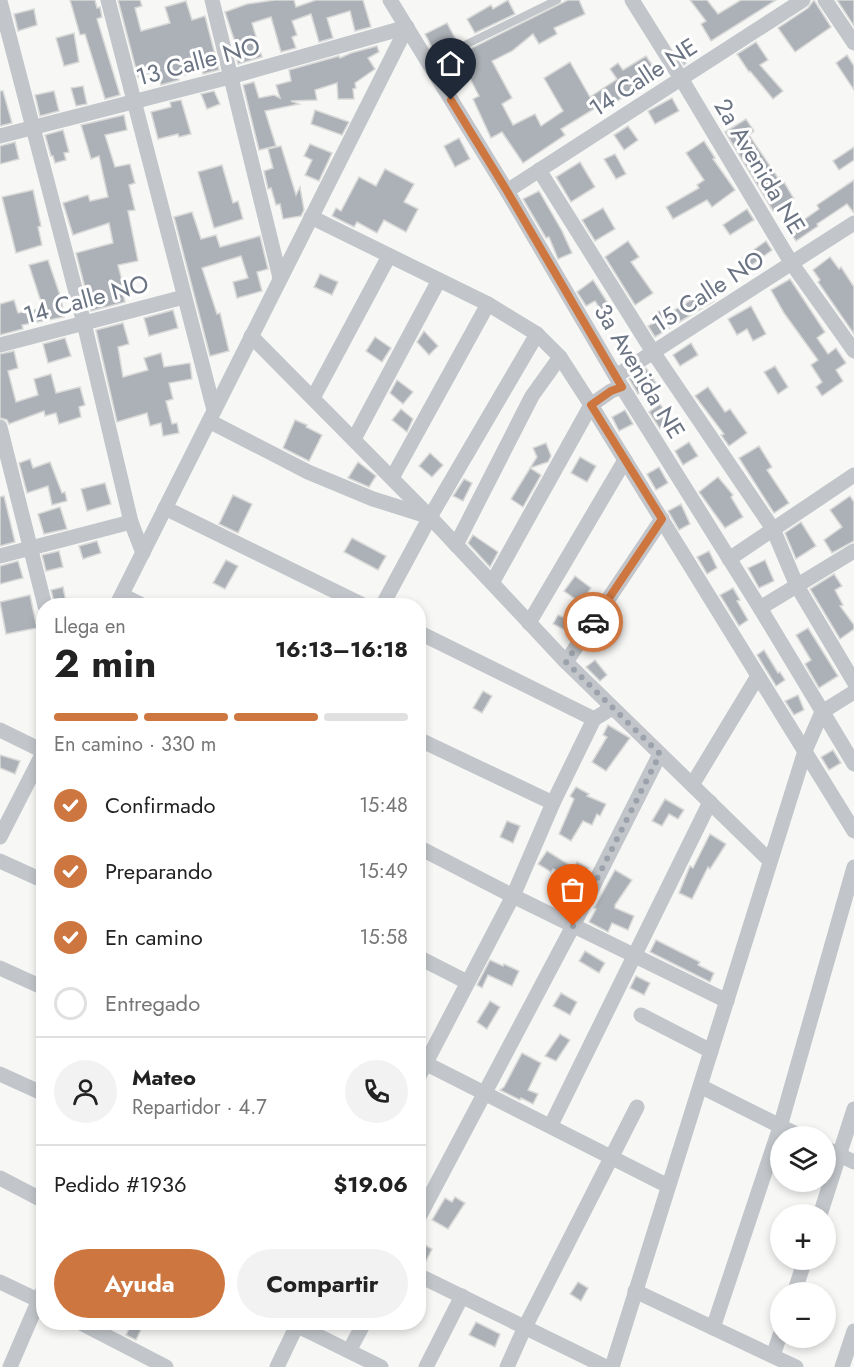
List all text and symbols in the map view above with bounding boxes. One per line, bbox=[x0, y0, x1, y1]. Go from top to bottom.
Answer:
street label: 13 Calle NO bbox=[132, 28, 264, 94]
street label: 14 Calle NE bbox=[582, 29, 704, 125]
pin bbox=[425, 38, 476, 100]
icon: home bbox=[434, 47, 467, 80]
street label: 2a Avenida NE bbox=[706, 92, 814, 240]
street label: 15 Calle NO bbox=[645, 242, 771, 340]
street label: 14 Calle NO bbox=[20, 266, 152, 332]
street label: 3a Avenida NE bbox=[586, 297, 694, 445]
courier bbox=[563, 592, 623, 652]
icon: car bbox=[577, 606, 610, 639]
text: Llega en bbox=[54, 612, 126, 641]
text: 16:13–16:18 bbox=[275, 633, 408, 665]
text: 2 min bbox=[54, 635, 156, 692]
text: En camino · 330 m bbox=[54, 730, 216, 759]
icon: check bbox=[54, 789, 87, 822]
text: Confirmado bbox=[105, 789, 215, 821]
text: 15:48 bbox=[359, 791, 408, 820]
icon: check bbox=[54, 855, 87, 888]
text: Preparando bbox=[105, 855, 213, 887]
text: 15:49 bbox=[359, 857, 408, 886]
pin bbox=[547, 864, 598, 926]
icon: bag bbox=[556, 873, 589, 906]
icon: check bbox=[54, 921, 87, 954]
text: En camino bbox=[105, 921, 203, 953]
text: 15:58 bbox=[360, 923, 408, 952]
text: Entregado bbox=[105, 987, 200, 1019]
button: person bbox=[54, 1060, 117, 1123]
button: phone bbox=[345, 1060, 408, 1123]
text: Mateo bbox=[132, 1061, 196, 1093]
text: Repartidor · 4.7 bbox=[132, 1093, 267, 1122]
map controls bbox=[770, 1126, 836, 1348]
button: layers bbox=[770, 1126, 836, 1192]
text: Pedido #1936 bbox=[54, 1168, 187, 1200]
text: $19.06 bbox=[334, 1168, 408, 1200]
button: + bbox=[770, 1204, 836, 1270]
button: Ayuda bbox=[54, 1249, 225, 1318]
button: Compartir bbox=[237, 1249, 408, 1318]
button: − bbox=[770, 1282, 836, 1348]

